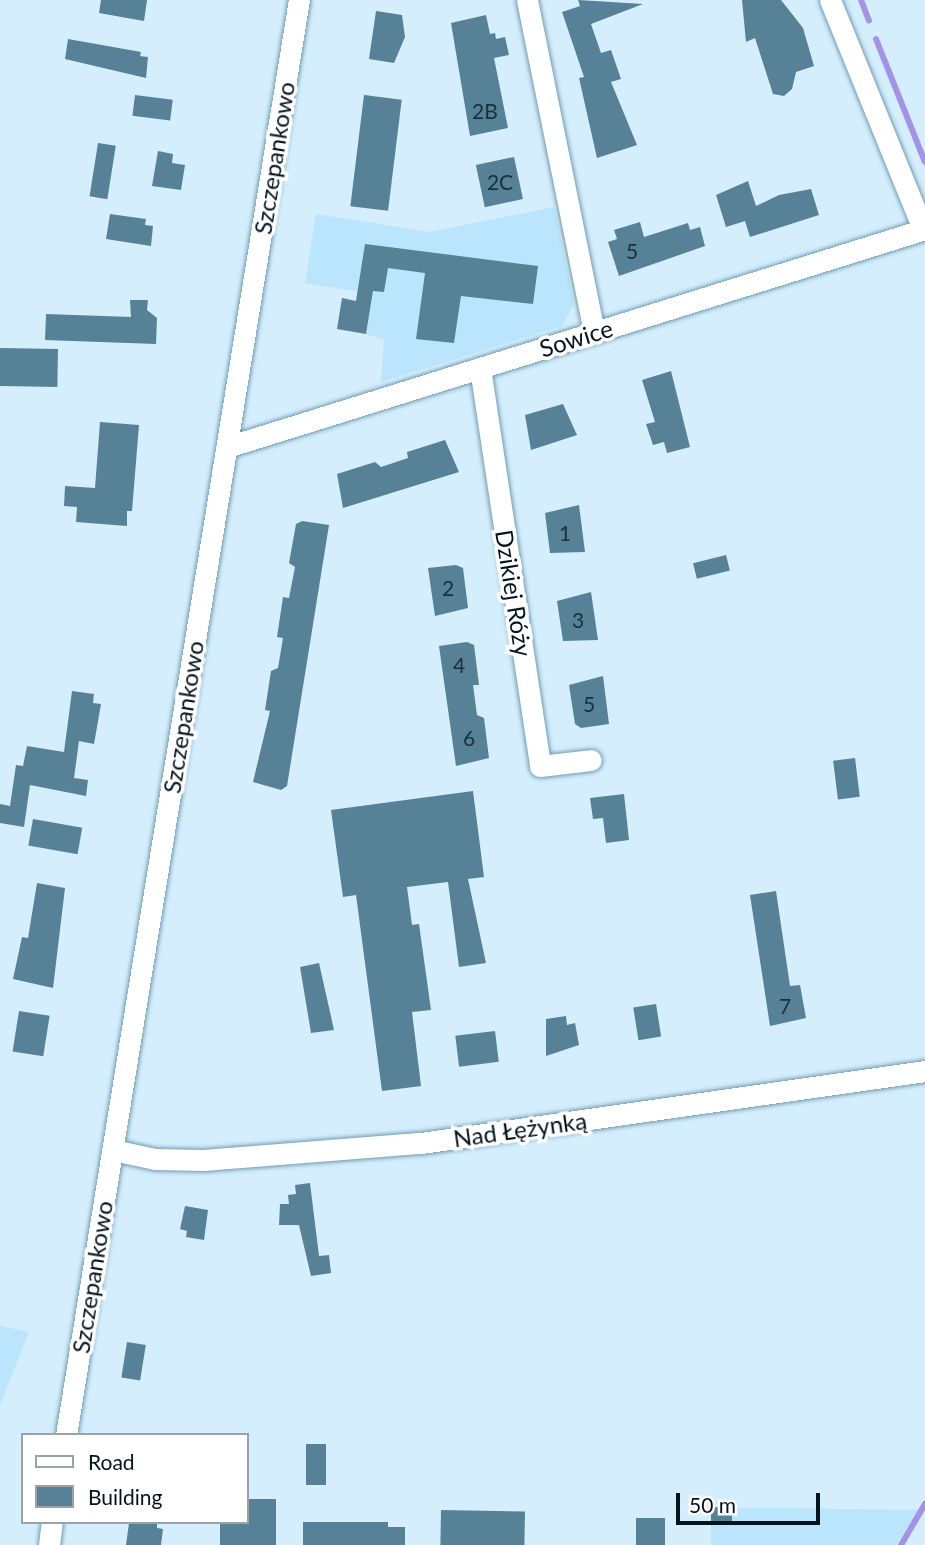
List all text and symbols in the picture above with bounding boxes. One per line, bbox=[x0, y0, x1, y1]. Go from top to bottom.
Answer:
street label: Szczepankowo bbox=[248, 80, 300, 236]
house number: 2B bbox=[472, 98, 498, 124]
house number: 2C bbox=[487, 169, 513, 195]
house number: 5 bbox=[626, 238, 638, 264]
street label: Sowice bbox=[536, 313, 616, 363]
house number: 1 bbox=[559, 520, 571, 546]
street label: Dzikiej Róży bbox=[490, 528, 538, 658]
house number: 2 bbox=[442, 575, 454, 601]
house number: 3 bbox=[572, 607, 584, 633]
street label: Szczepankowo bbox=[157, 639, 209, 795]
house number: 4 bbox=[453, 652, 465, 678]
house number: 5 bbox=[583, 691, 595, 717]
house number: 6 bbox=[463, 725, 475, 751]
house number: 7 bbox=[779, 993, 791, 1019]
street label: Nad Łężynką bbox=[451, 1105, 589, 1153]
street label: Szczepankowo bbox=[66, 1199, 118, 1355]
legend bbox=[21, 1433, 248, 1524]
text: Road bbox=[88, 1449, 135, 1474]
scale bar bbox=[680, 1478, 824, 1522]
text: Building bbox=[88, 1484, 163, 1509]
text: 50 m bbox=[689, 1492, 736, 1517]

